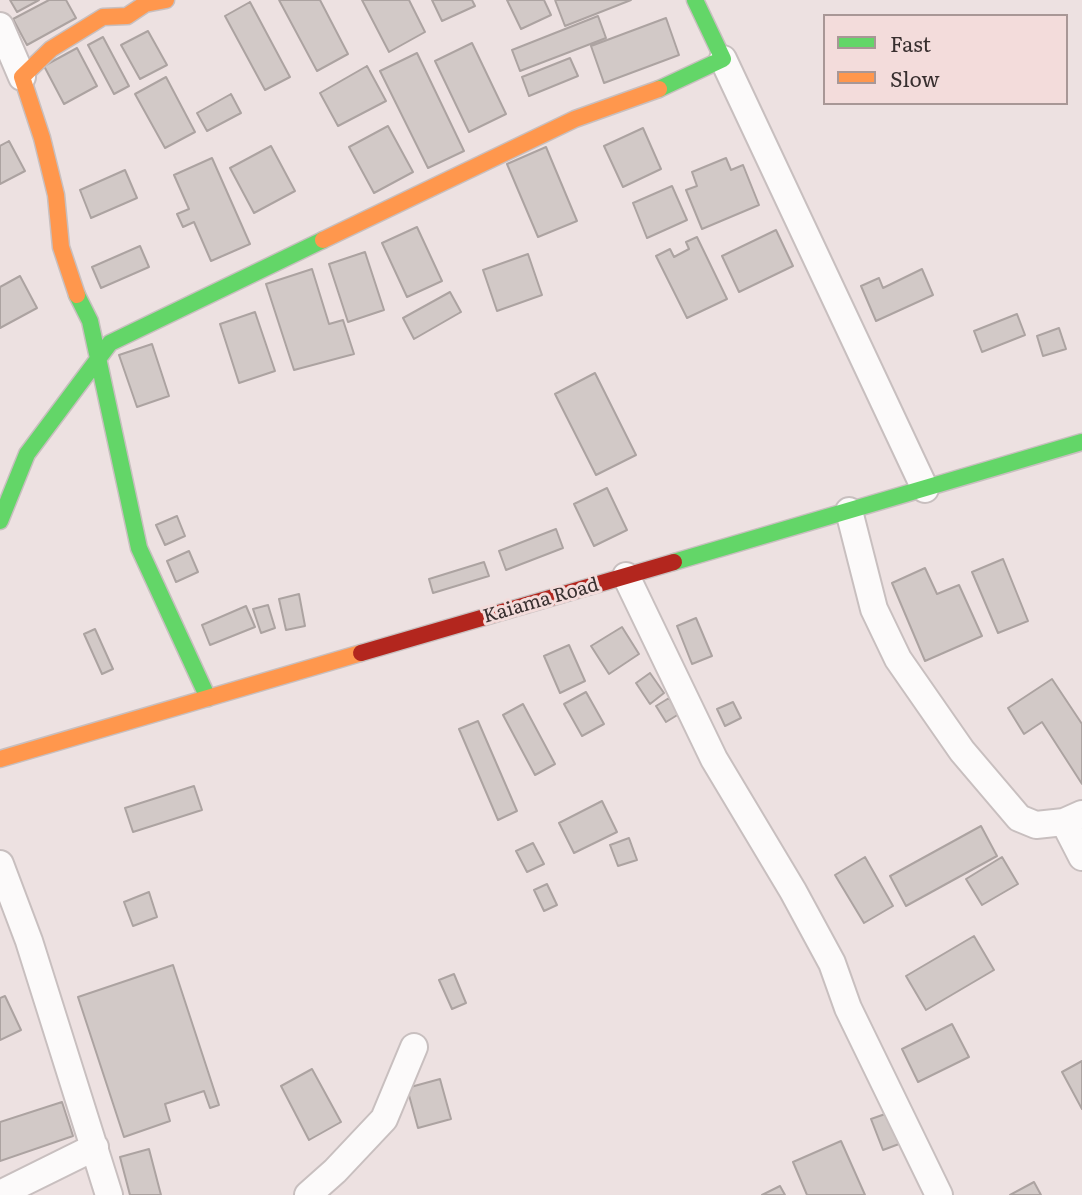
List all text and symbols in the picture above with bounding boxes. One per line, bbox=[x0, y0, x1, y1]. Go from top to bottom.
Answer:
legend bbox=[823, 14, 1068, 105]
text: Fast bbox=[890, 27, 931, 58]
text: Slow bbox=[890, 62, 940, 93]
street label: Kaiama Road bbox=[481, 574, 601, 628]

